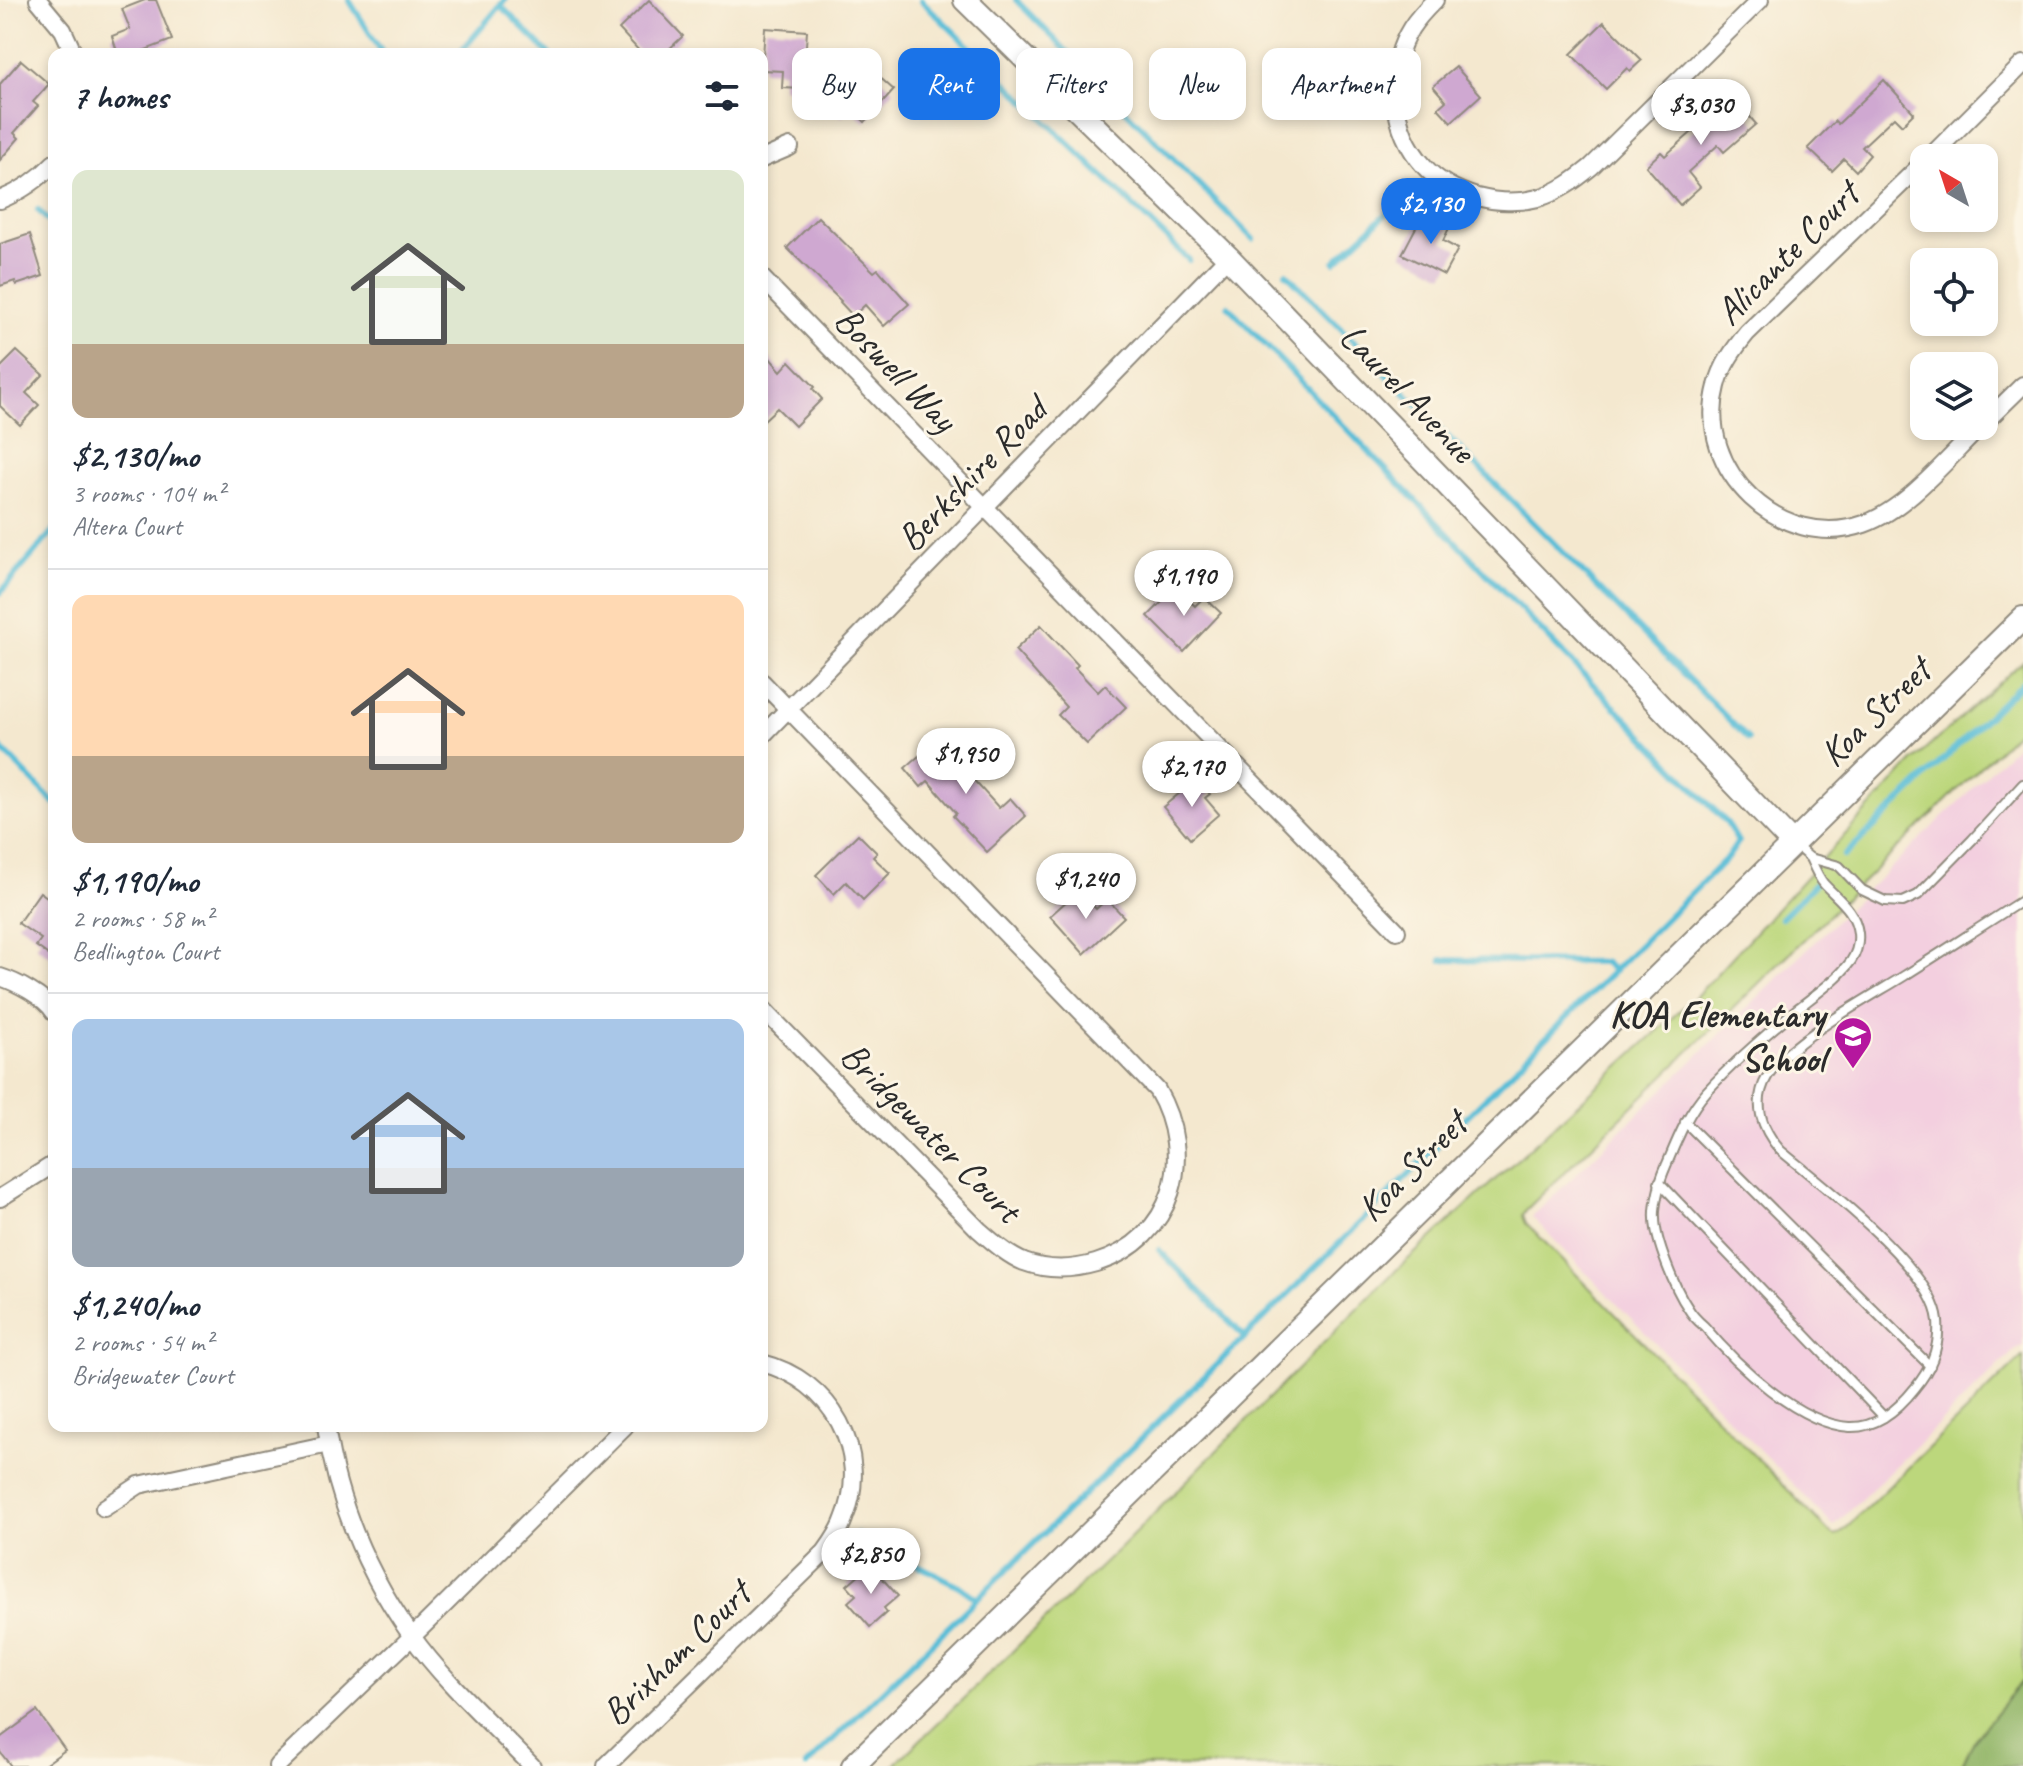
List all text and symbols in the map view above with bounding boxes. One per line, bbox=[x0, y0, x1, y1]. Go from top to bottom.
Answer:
chip: Buy bbox=[792, 48, 882, 120]
chip: Rent bbox=[898, 48, 1000, 120]
chip: Filters bbox=[1016, 48, 1133, 120]
chip: New bbox=[1149, 48, 1246, 120]
chip: Apartment bbox=[1262, 48, 1421, 120]
icon: filters bbox=[700, 74, 744, 118]
text: 7 homes bbox=[72, 75, 168, 118]
pin: $3,030 bbox=[1636, 79, 1766, 147]
text: $3,030 bbox=[1669, 88, 1733, 121]
north arrow bbox=[1910, 144, 1998, 232]
map controls bbox=[1910, 144, 1998, 440]
street label: Alicante Court bbox=[1705, 167, 1873, 335]
pin: $2,130 bbox=[1366, 178, 1496, 246]
text: $2,130 bbox=[1399, 187, 1463, 220]
icon: home bbox=[336, 222, 480, 366]
button: locate bbox=[1910, 248, 1998, 336]
street label: Boswell Way bbox=[825, 297, 969, 444]
street label: Laurel Avenue bbox=[1330, 313, 1488, 475]
button: layers bbox=[1910, 352, 1998, 440]
street label: Berkshire Road bbox=[887, 383, 1061, 561]
text: $2,130/mo bbox=[72, 434, 199, 477]
text: 3 rooms · 104 m² bbox=[72, 477, 224, 510]
text: Altera Court bbox=[72, 510, 182, 543]
pin: $1,190 bbox=[1119, 550, 1249, 618]
text: $1,190 bbox=[1152, 559, 1216, 592]
street label: Koa Street bbox=[1809, 644, 1944, 776]
icon: home bbox=[336, 647, 480, 791]
pin: $1,950 bbox=[901, 728, 1031, 796]
text: $1,950 bbox=[935, 737, 997, 770]
pin: $2,170 bbox=[1127, 741, 1257, 809]
text: $2,170 bbox=[1160, 750, 1224, 783]
pin: $1,240 bbox=[1021, 853, 1151, 921]
text: $1,190/mo bbox=[72, 859, 198, 902]
text: $1,240 bbox=[1054, 862, 1118, 895]
text: 2 rooms · 58 m² bbox=[72, 902, 213, 935]
text: Bedlington Court bbox=[72, 935, 219, 968]
place label: KOA Elementary School bbox=[1610, 991, 1832, 1082]
school or university icon: KOA Elementary School bbox=[1832, 1015, 1874, 1070]
street label: Bridgewater Court bbox=[831, 1032, 1034, 1235]
icon: home bbox=[336, 1071, 480, 1215]
street label: Koa Street bbox=[1347, 1097, 1481, 1231]
text: $1,240/mo bbox=[72, 1283, 199, 1326]
text: 2 rooms · 54 m² bbox=[72, 1326, 213, 1359]
text: Bridgewater Court bbox=[72, 1359, 234, 1392]
pin: $2,850 bbox=[806, 1528, 936, 1596]
text: $2,850 bbox=[839, 1537, 903, 1570]
street label: Brixham Court bbox=[592, 1567, 764, 1735]

